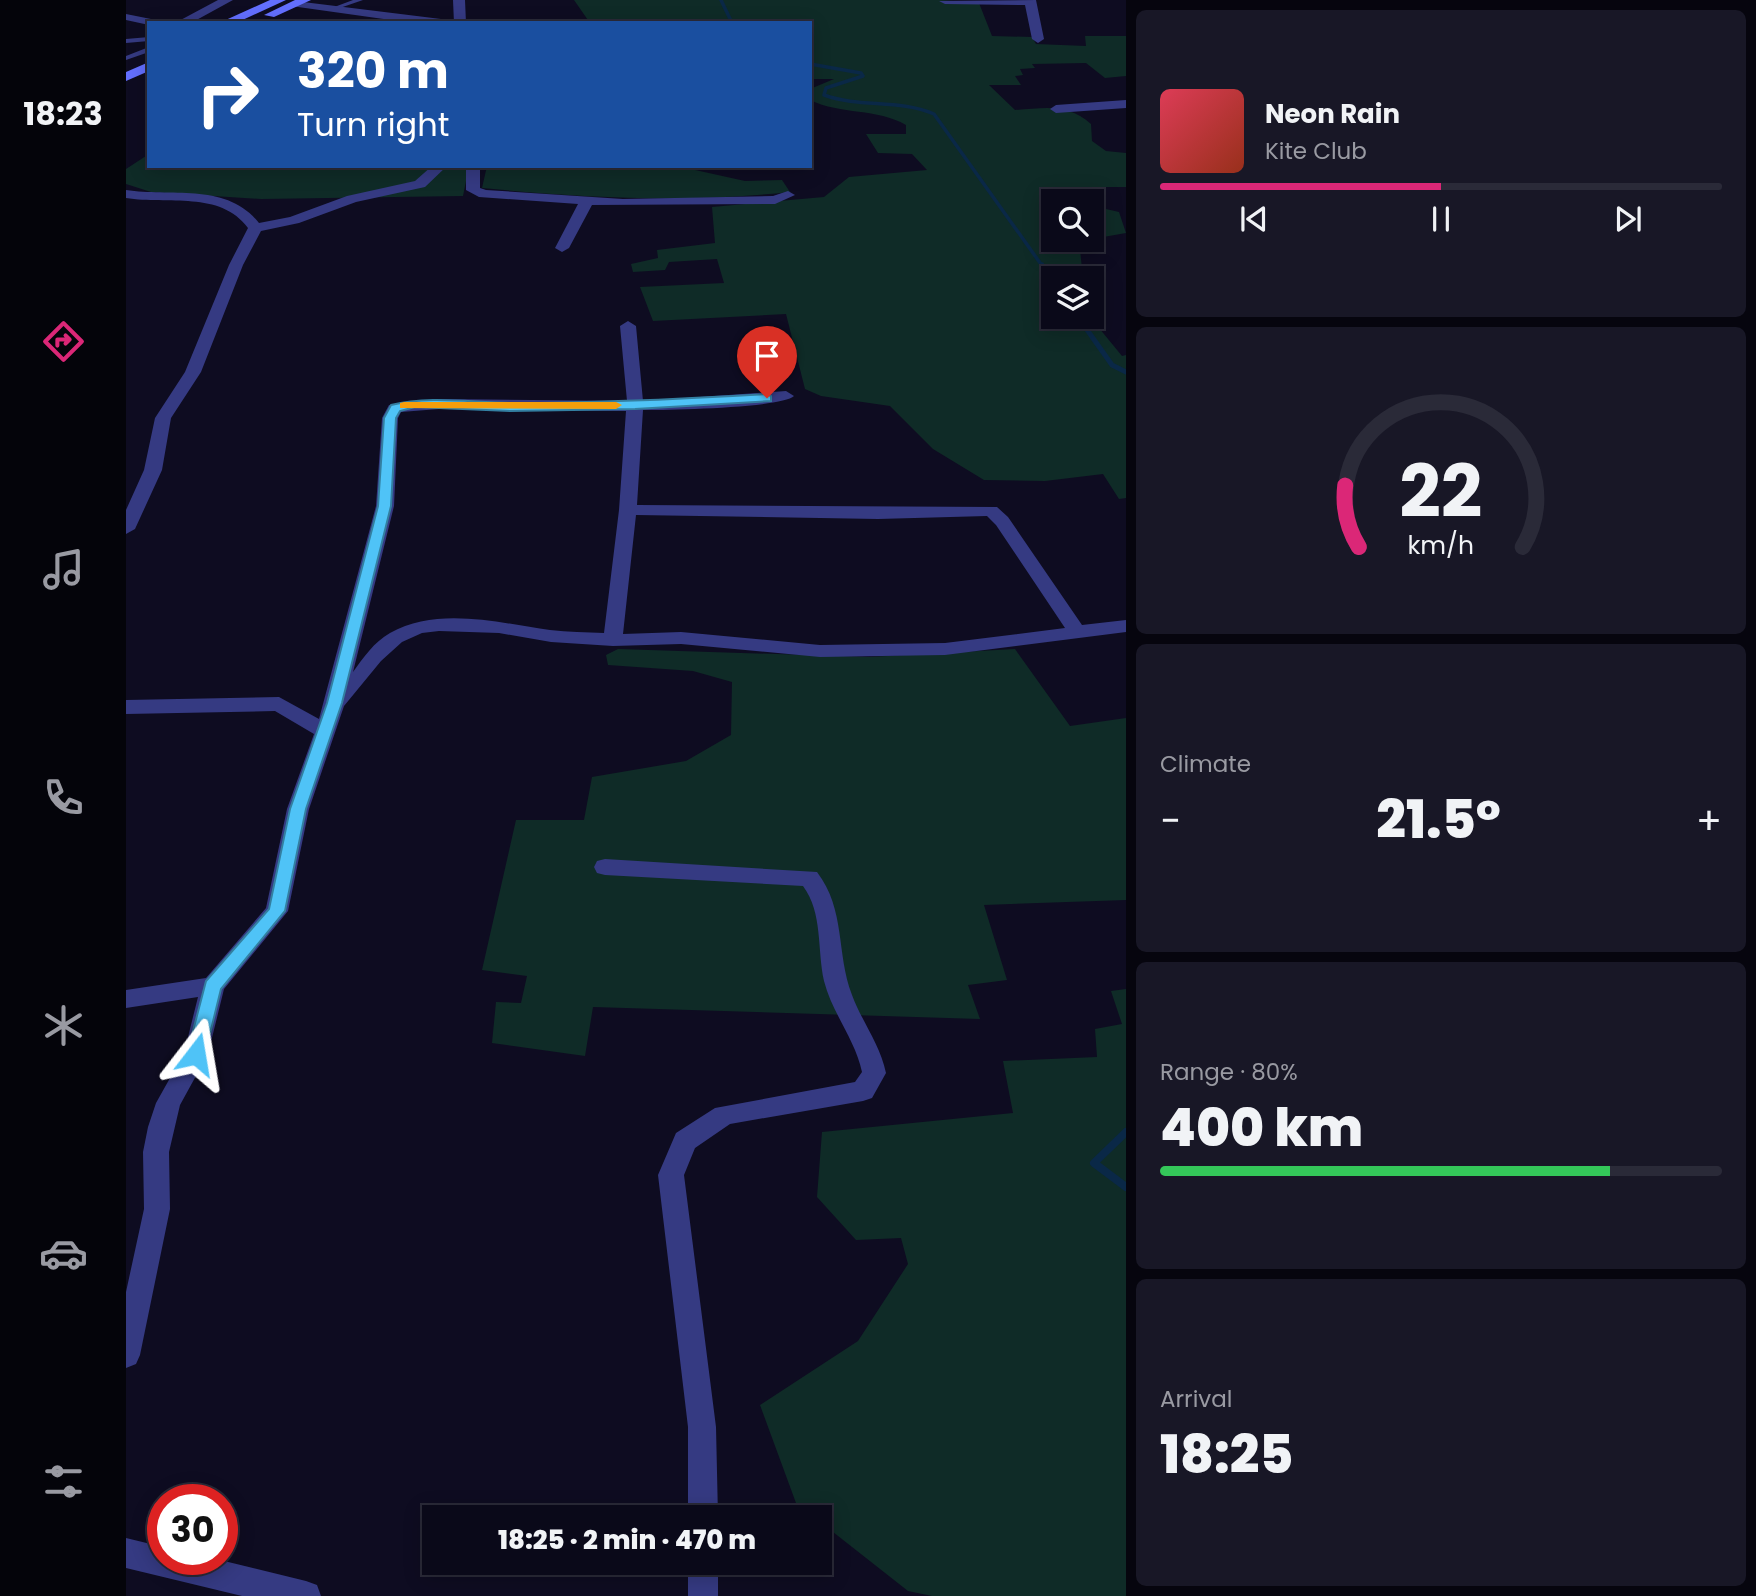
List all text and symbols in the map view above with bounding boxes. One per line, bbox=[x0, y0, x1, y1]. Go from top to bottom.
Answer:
text: 320 m bbox=[297, 37, 449, 105]
icon: right bbox=[182, 49, 273, 140]
text: 18:23 bbox=[23, 91, 103, 136]
text: Neon Rain bbox=[1265, 96, 1400, 132]
text: Turn right bbox=[297, 102, 449, 147]
text: Kite Club bbox=[1265, 135, 1367, 167]
map controls bbox=[1041, 189, 1104, 329]
button: search bbox=[1041, 189, 1104, 252]
icon: previous bbox=[1235, 200, 1273, 238]
icon: pause bbox=[1422, 200, 1460, 238]
icon: next bbox=[1609, 200, 1647, 238]
button: layers bbox=[1041, 266, 1104, 329]
icon: directions bbox=[39, 317, 88, 366]
pin bbox=[737, 326, 797, 398]
icon: arrive bbox=[748, 337, 786, 375]
text: 22 bbox=[1399, 441, 1483, 542]
text: km/h bbox=[1408, 528, 1474, 563]
icon: music bbox=[39, 545, 88, 594]
text: Climate bbox=[1160, 748, 1251, 780]
icon: phone bbox=[39, 773, 88, 822]
text: 21.5° bbox=[1376, 783, 1501, 856]
text: − bbox=[1160, 794, 1181, 847]
text: + bbox=[1696, 794, 1722, 847]
icon: climate bbox=[39, 1001, 88, 1050]
position arrow bbox=[159, 1017, 233, 1091]
text: Range · 80% bbox=[1160, 1056, 1298, 1088]
text: 400 km bbox=[1160, 1091, 1363, 1164]
icon: car bbox=[39, 1229, 88, 1278]
text: Arrival bbox=[1160, 1383, 1232, 1415]
text: 18:25 bbox=[1160, 1418, 1293, 1491]
icon: filters bbox=[39, 1457, 88, 1506]
speed limit sign: 30 bbox=[147, 1484, 238, 1575]
text: 18:25 · 2 min · 470 m bbox=[498, 1522, 756, 1558]

